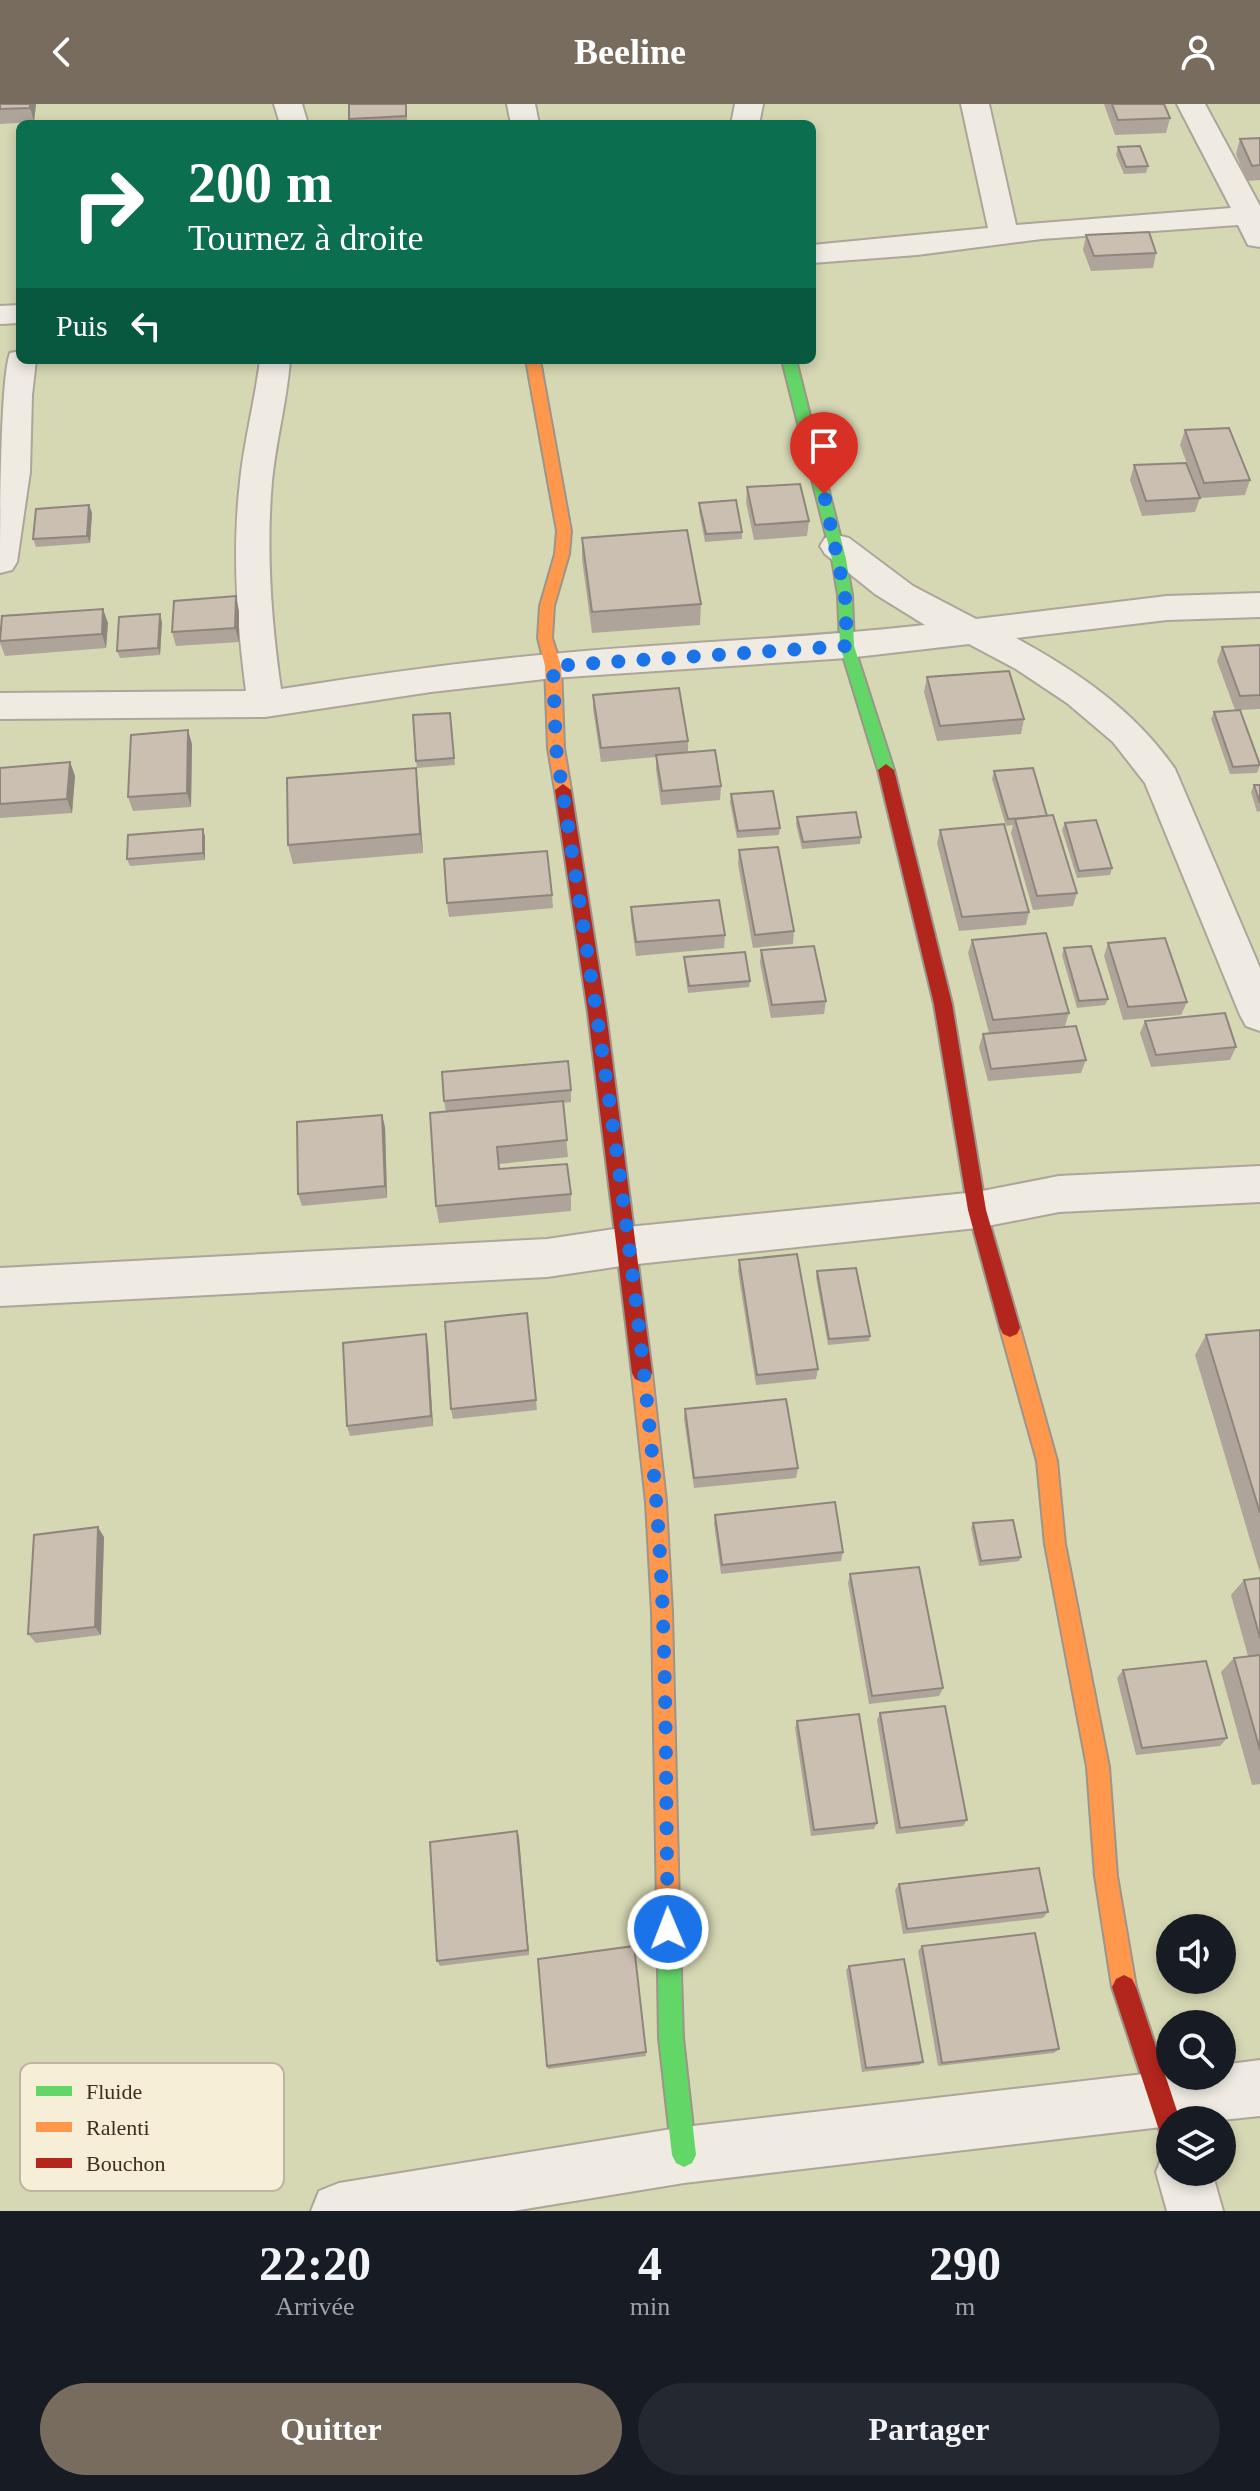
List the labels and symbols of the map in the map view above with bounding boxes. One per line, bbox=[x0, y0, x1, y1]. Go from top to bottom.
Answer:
pin bbox=[790, 412, 858, 494]
position arrow bbox=[626, 1887, 710, 1971]
legend bbox=[20, 2063, 284, 2191]
text: Fluide bbox=[86, 2079, 142, 2104]
text: Ralenti bbox=[86, 2115, 150, 2140]
text: Bouchon bbox=[86, 2151, 165, 2176]

